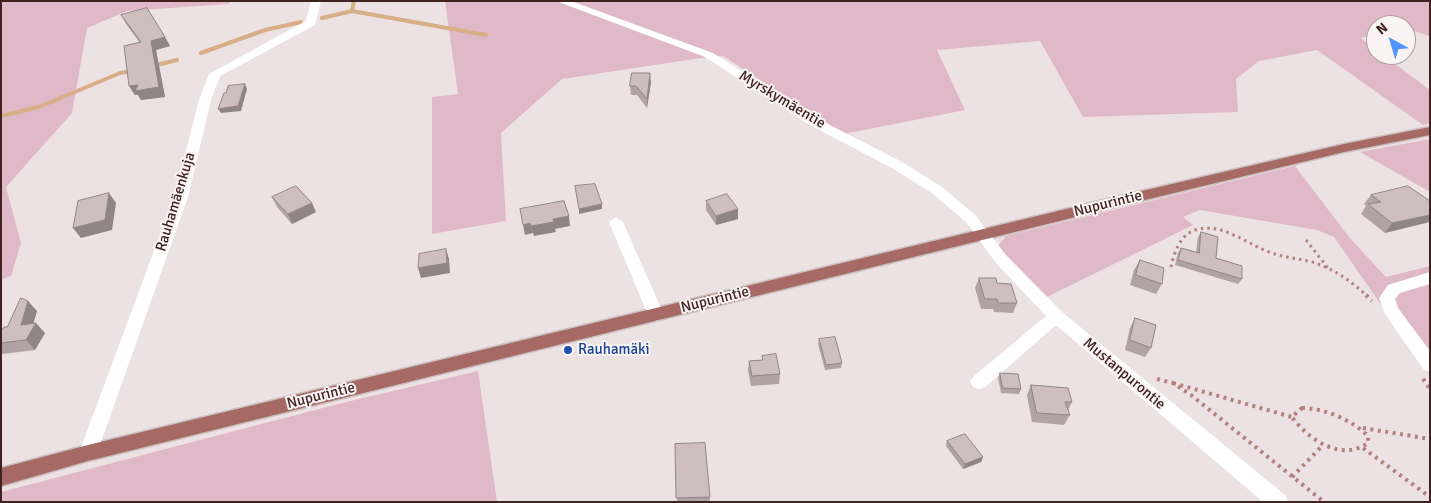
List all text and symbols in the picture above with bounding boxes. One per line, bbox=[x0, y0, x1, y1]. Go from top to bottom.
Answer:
north arrow bbox=[1366, 15, 1416, 65]
text: N bbox=[1373, 19, 1391, 38]
street label: Myrskymäentie bbox=[735, 67, 829, 133]
street label: Rauhamäenkuja bbox=[152, 150, 200, 254]
street label: Nupurintie bbox=[1072, 187, 1144, 221]
street label: Nupurintie bbox=[679, 283, 751, 317]
street label: Mustanpurontie bbox=[1079, 334, 1169, 414]
place label: Rauhamäki bbox=[578, 341, 650, 359]
marker: Rauhamäki bbox=[562, 344, 574, 356]
street label: Nupurintie bbox=[285, 379, 357, 413]

